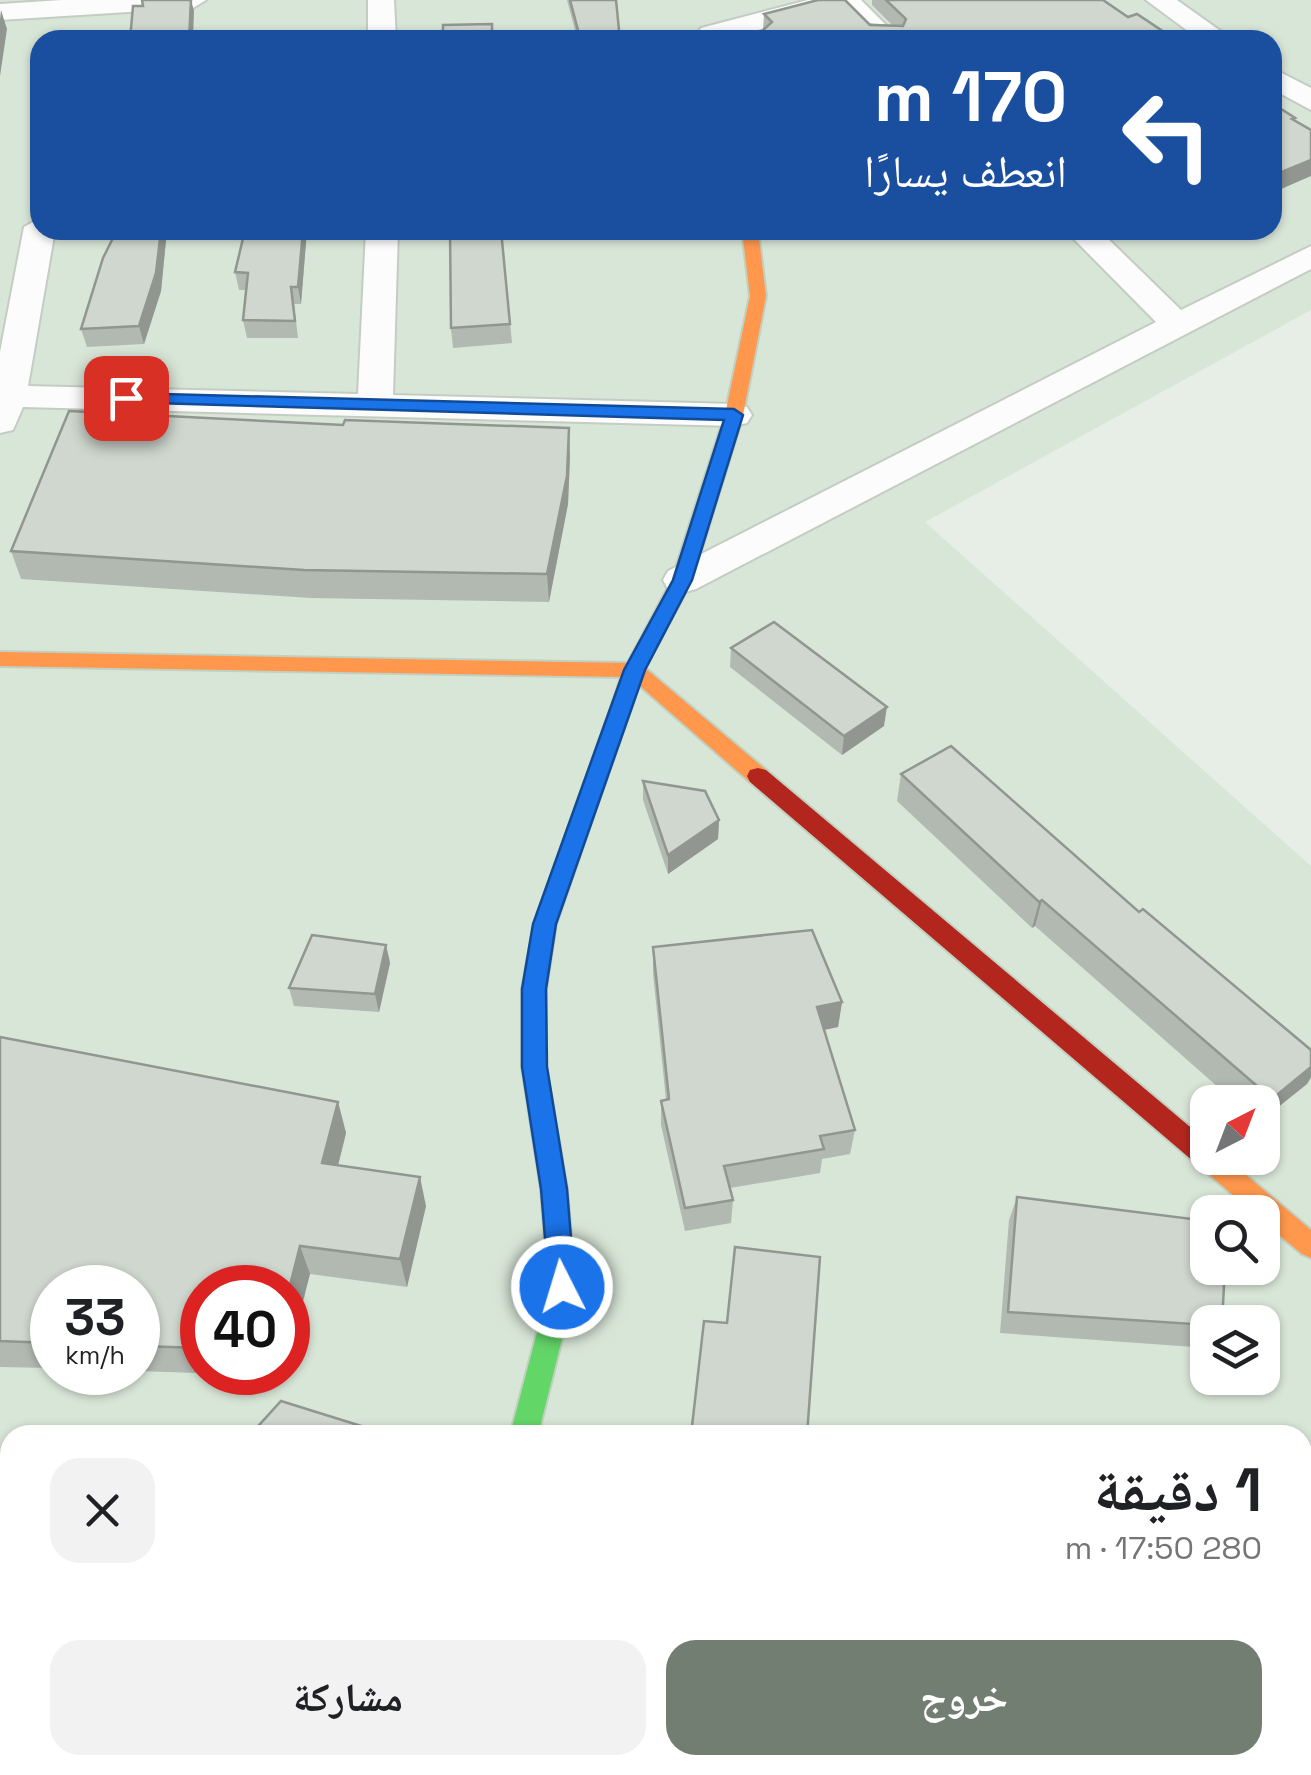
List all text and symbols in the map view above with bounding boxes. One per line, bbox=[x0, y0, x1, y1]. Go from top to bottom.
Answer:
text: 170 m bbox=[874, 52, 1067, 141]
icon: left bbox=[1102, 70, 1232, 200]
text: انعطف يسارًا bbox=[864, 143, 1067, 200]
pin bbox=[84, 356, 169, 441]
icon: arrive bbox=[99, 371, 154, 426]
north arrow bbox=[1190, 1085, 1280, 1175]
map controls bbox=[1190, 1085, 1280, 1395]
button: search bbox=[1190, 1195, 1280, 1285]
position arrow bbox=[510, 1235, 614, 1339]
speed limit sign: 40 bbox=[180, 1265, 310, 1395]
text: 33 bbox=[65, 1286, 125, 1350]
button: layers bbox=[1190, 1305, 1280, 1395]
text: km/h bbox=[65, 1339, 125, 1371]
text: 1 دقيقة bbox=[1094, 1452, 1262, 1529]
button: close bbox=[50, 1458, 155, 1563]
text: 280 m · 17:50 bbox=[1065, 1528, 1262, 1568]
button: مشاركة bbox=[50, 1640, 646, 1755]
button: خروج bbox=[666, 1640, 1262, 1755]

